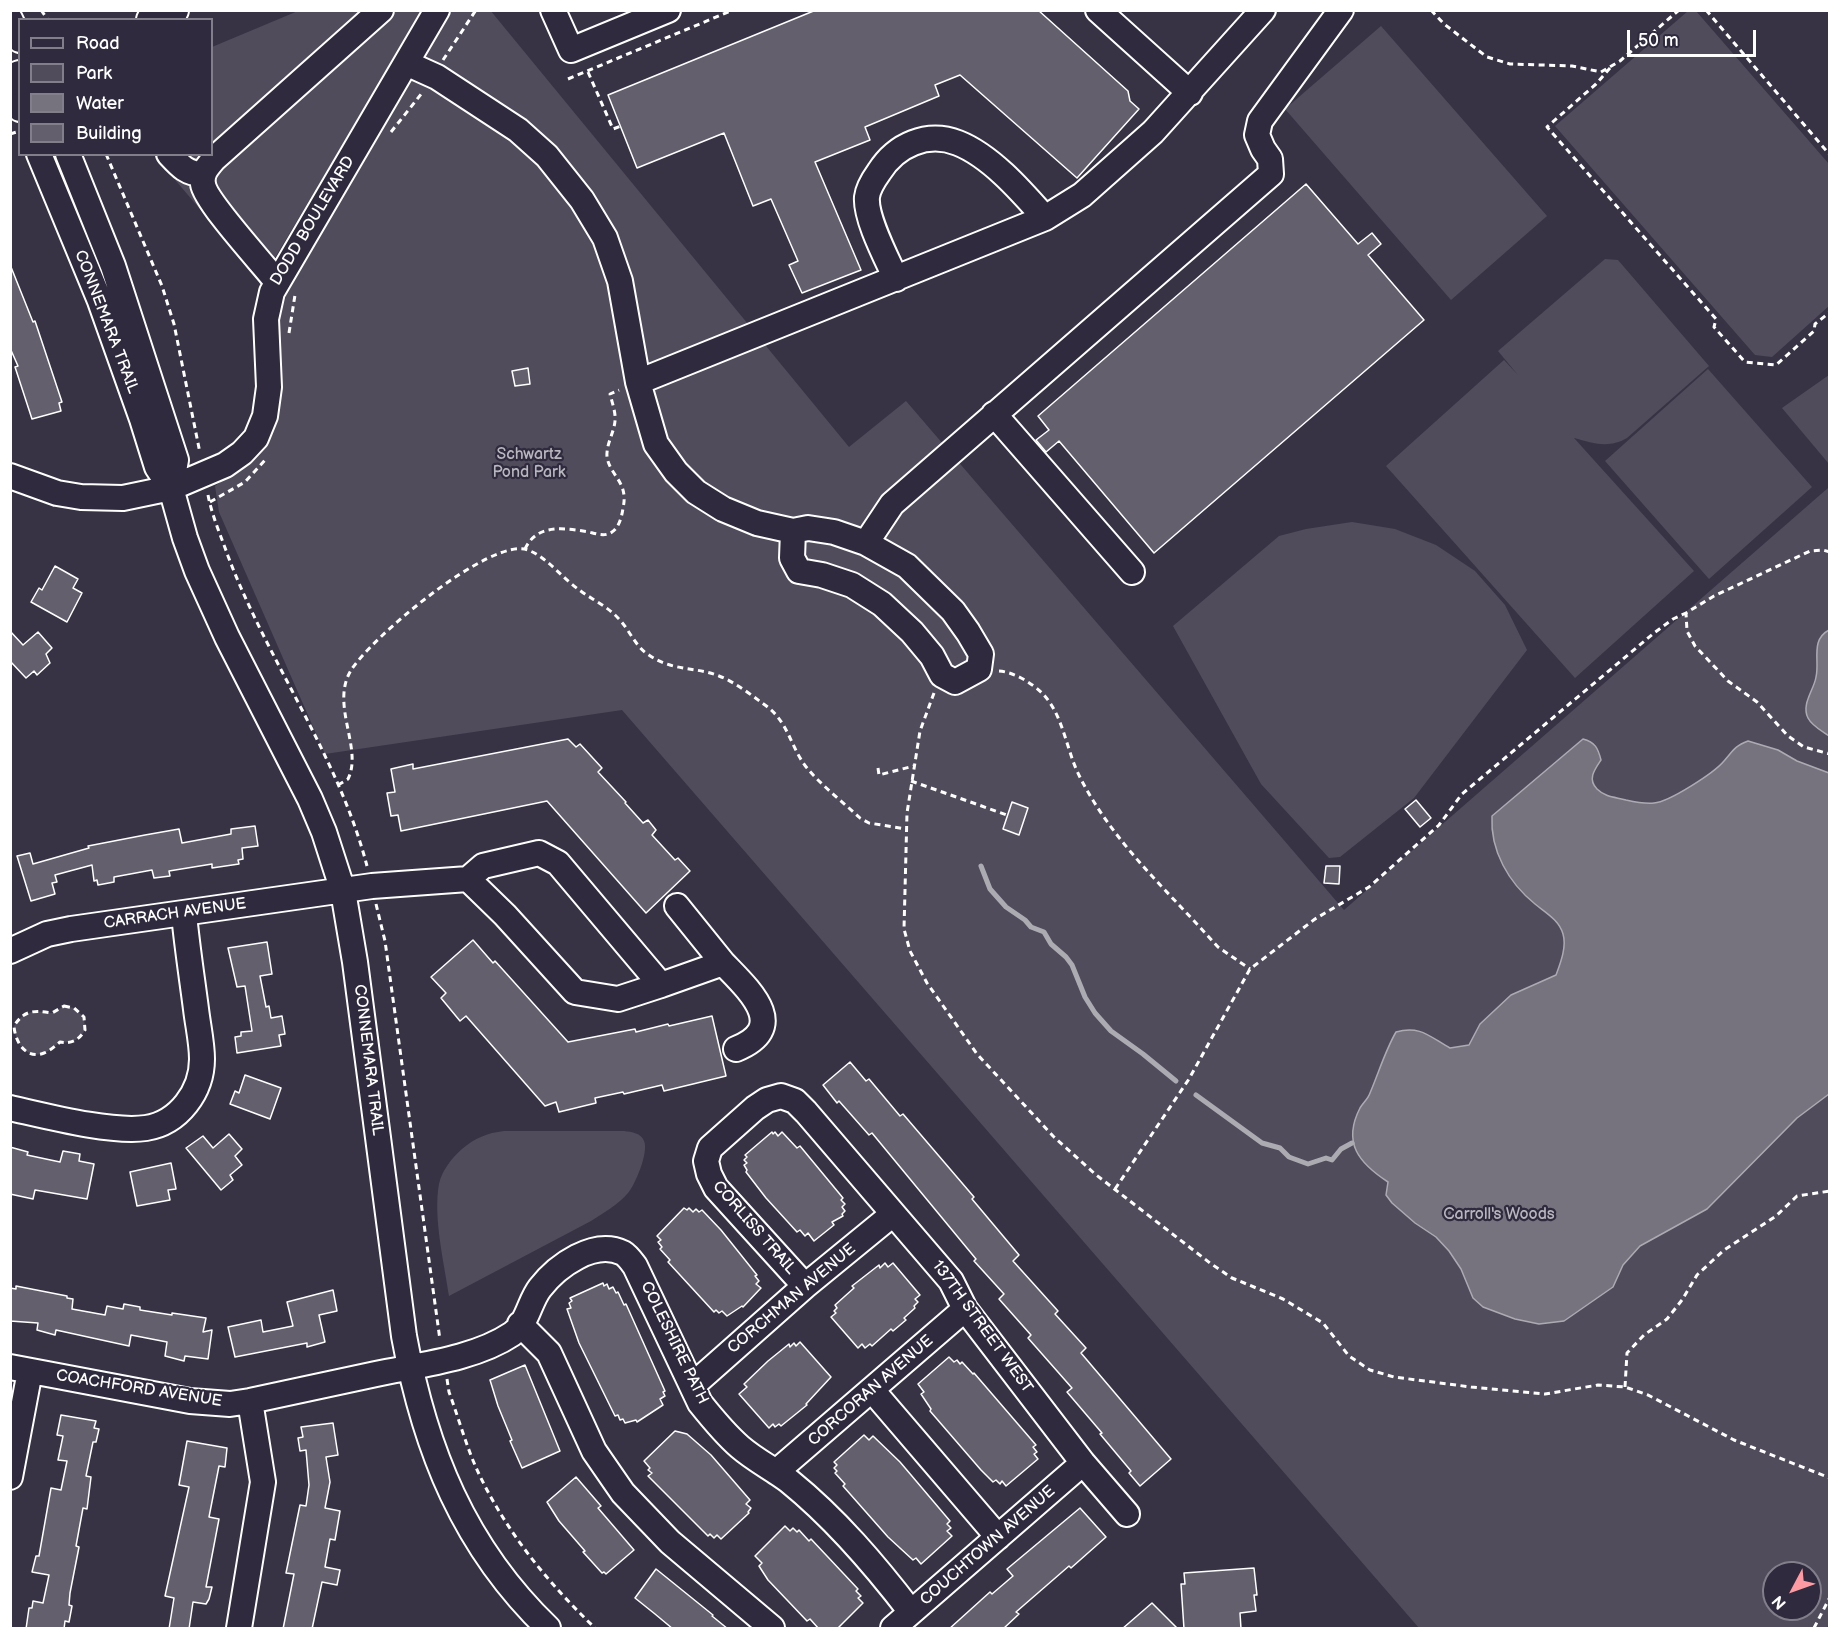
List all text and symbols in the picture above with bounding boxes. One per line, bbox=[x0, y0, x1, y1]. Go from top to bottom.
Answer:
legend bbox=[18, 18, 213, 156]
scale bar bbox=[1630, 18, 1759, 56]
text: 50 m bbox=[1638, 30, 1679, 51]
text: Road bbox=[76, 33, 120, 54]
text: Park bbox=[76, 63, 112, 84]
text: Water bbox=[76, 93, 124, 114]
text: Building bbox=[76, 123, 142, 144]
street label: DODD BOULEVARD bbox=[267, 153, 359, 289]
street label: CONNEMARA TRAIL bbox=[70, 248, 142, 396]
park label: Schwartz Pond Park bbox=[492, 445, 566, 483]
street label: CARRACH AVENUE bbox=[102, 894, 248, 934]
street label: CONNEMARA TRAIL bbox=[349, 983, 387, 1137]
street label: CORLISS TRAIL bbox=[708, 1177, 800, 1279]
park label: Carroll's Woods bbox=[1443, 1205, 1555, 1225]
street label: CORCHMAN AVENUE bbox=[724, 1240, 860, 1358]
street label: 137TH STREET WEST bbox=[927, 1257, 1037, 1397]
street label: COLESHIRE PATH bbox=[636, 1278, 712, 1408]
street label: CORCORAN AVENUE bbox=[805, 1332, 937, 1450]
street label: COACHFORD AVENUE bbox=[55, 1366, 223, 1412]
street label: COUCHTOWN AVENUE bbox=[917, 1482, 1059, 1610]
north arrow bbox=[1762, 1561, 1822, 1621]
text: N bbox=[1768, 1591, 1791, 1613]

